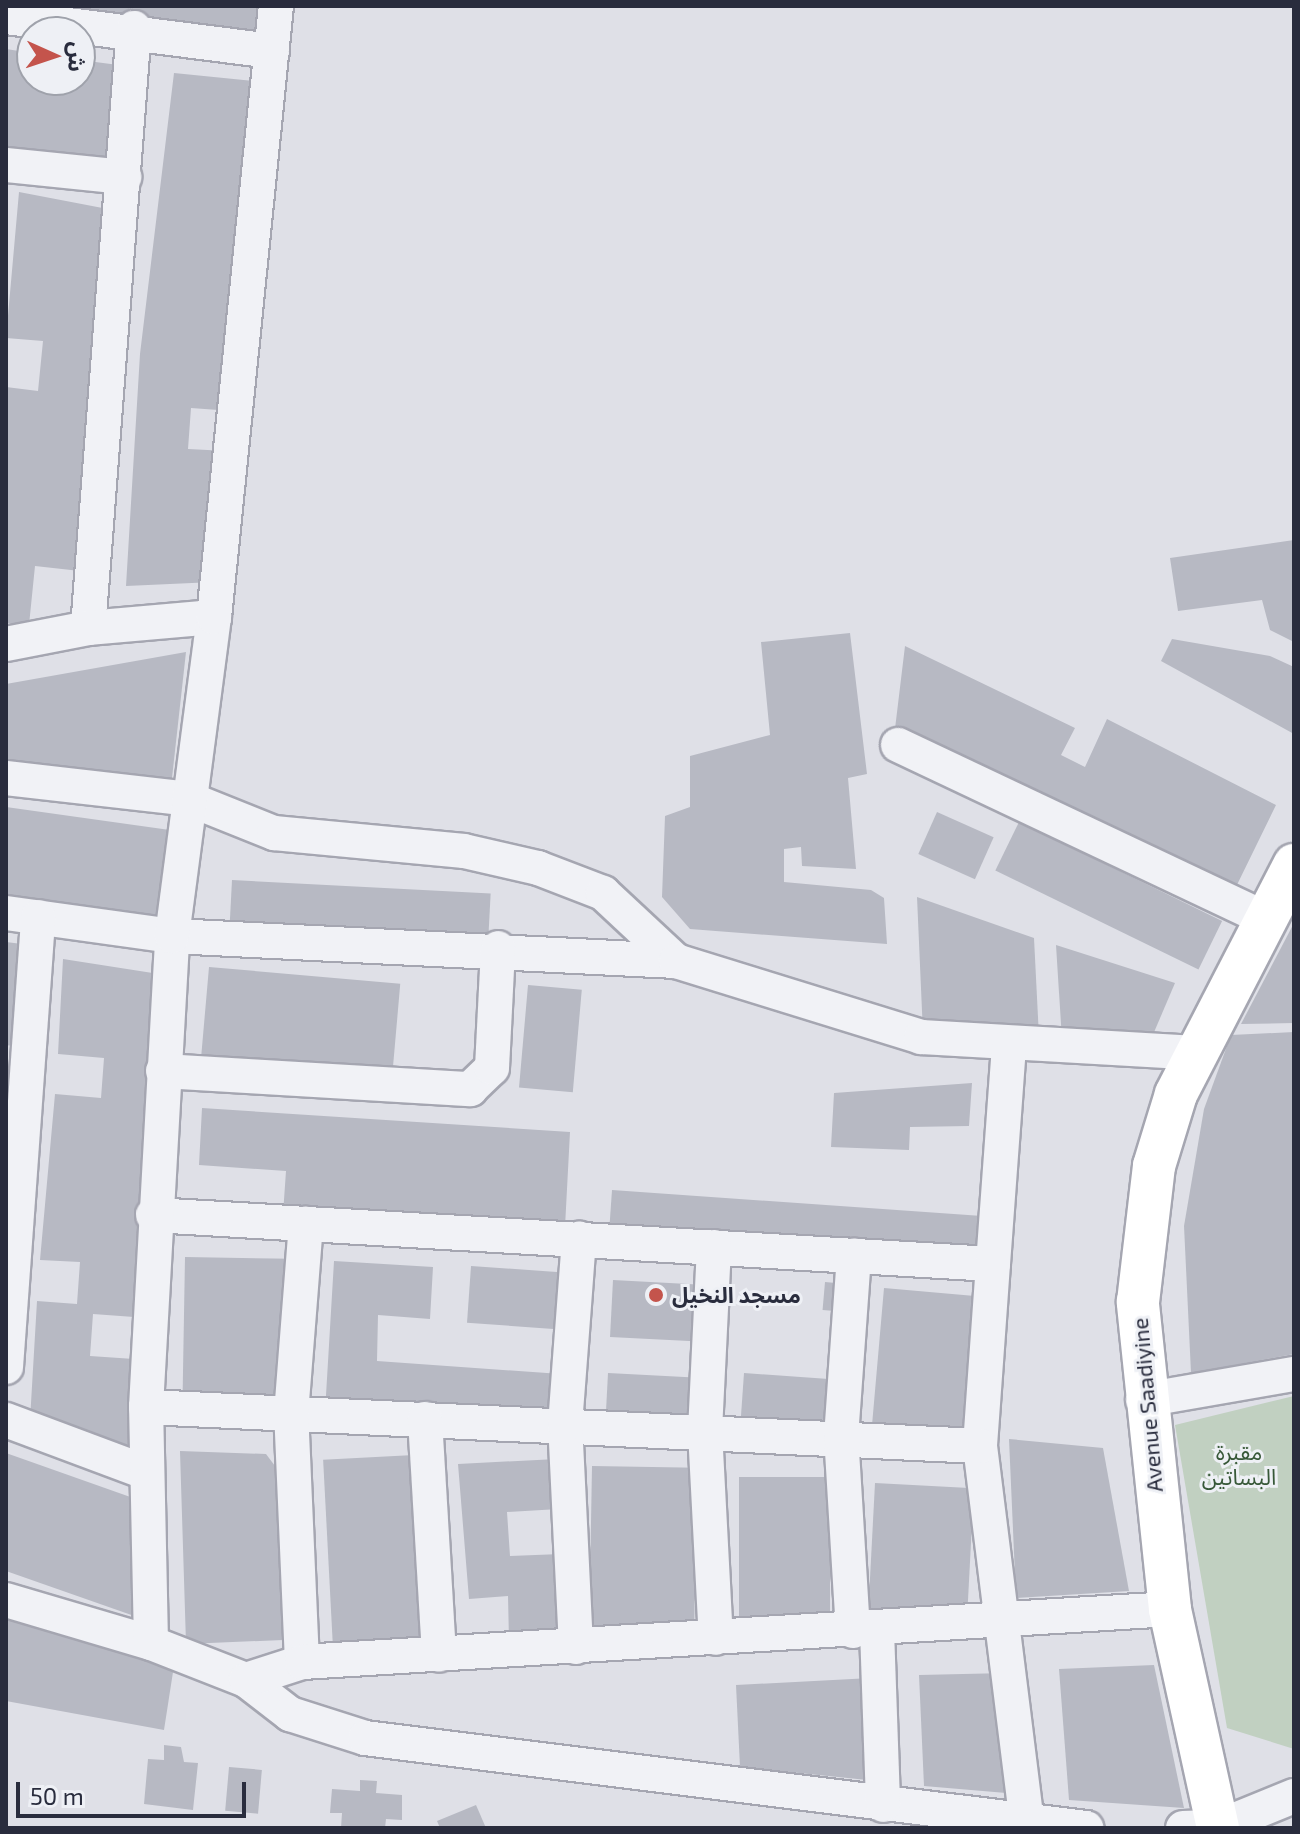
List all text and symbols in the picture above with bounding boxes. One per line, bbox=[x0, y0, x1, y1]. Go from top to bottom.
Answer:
north arrow bbox=[16, 16, 96, 96]
text: ش bbox=[64, 41, 92, 73]
place label: مسجد النخيل bbox=[672, 1282, 801, 1308]
marker: مسجد النخيل bbox=[647, 1286, 665, 1304]
street label: Avenue Saadiyine bbox=[1126, 1317, 1168, 1493]
park label: مقبرة البساتين bbox=[1202, 1438, 1276, 1490]
scale bar bbox=[20, 1766, 250, 1816]
text: 50 m bbox=[30, 1781, 84, 1810]

